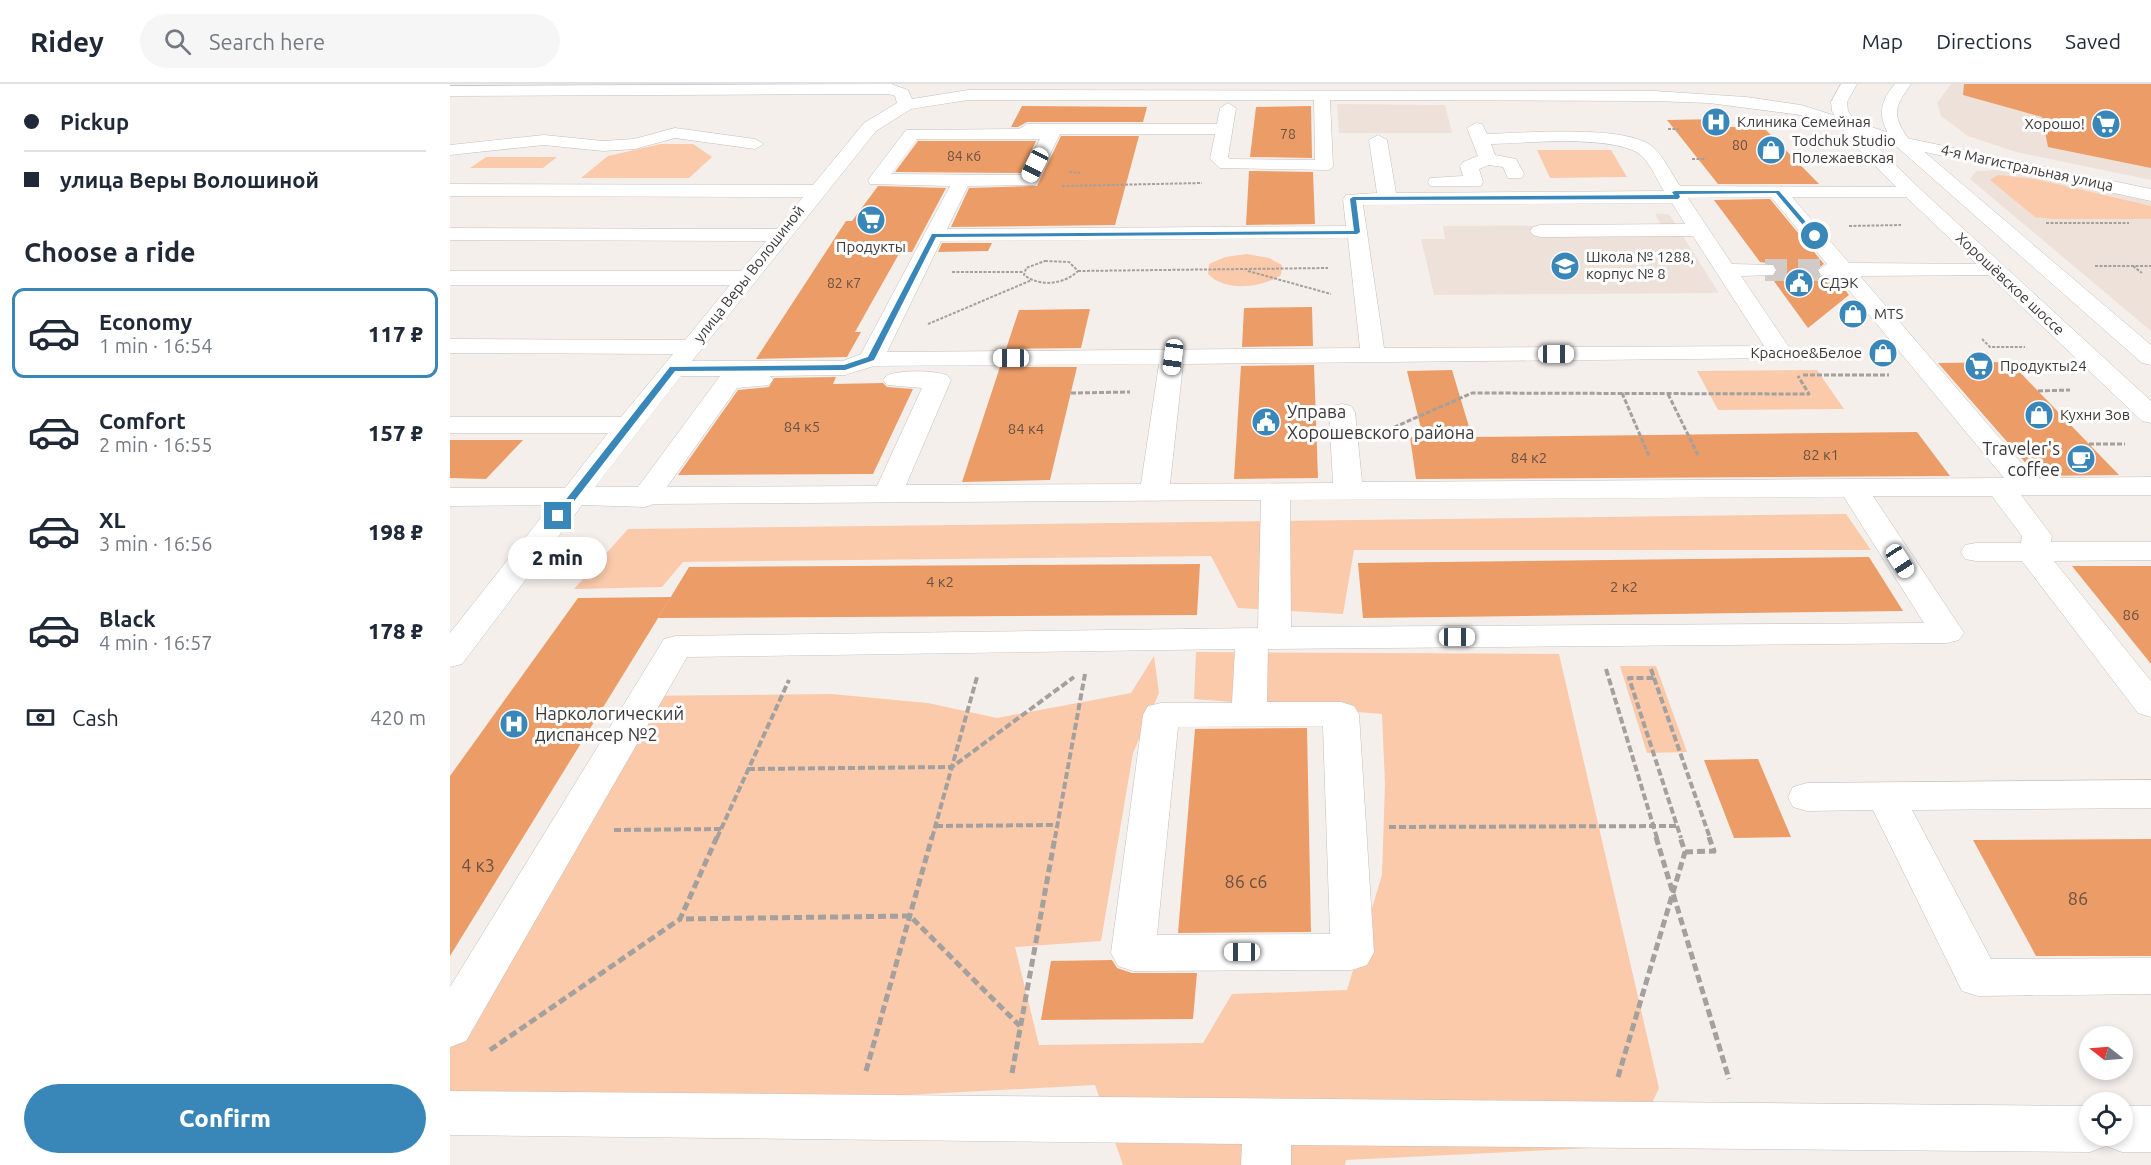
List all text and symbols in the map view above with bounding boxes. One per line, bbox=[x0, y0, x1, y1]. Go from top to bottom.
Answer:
search box bbox=[140, 14, 560, 68]
icon: search bbox=[161, 25, 194, 58]
text: Ridey bbox=[30, 26, 104, 57]
text: Search here bbox=[209, 29, 325, 54]
text: Map bbox=[1862, 29, 1903, 53]
text: Directions bbox=[1936, 29, 2032, 53]
text: Saved bbox=[2065, 29, 2121, 53]
hospital icon: Клиника Семейная bbox=[1700, 106, 1732, 138]
supermarket icon: Хорошо! bbox=[2090, 108, 2122, 140]
text: Pickup bbox=[60, 109, 129, 134]
place label: Клиника Семейная bbox=[1737, 113, 1871, 130]
place label: Хорошо! bbox=[2025, 115, 2085, 132]
house number: 78 bbox=[1280, 126, 1296, 142]
place label: Todchuk Studio Полежаевская bbox=[1792, 132, 1896, 166]
shop icon: Todchuk Studio Полежаевская bbox=[1755, 134, 1787, 166]
house number: 80 bbox=[1732, 137, 1748, 153]
street label: 4-я Магистральная улица bbox=[1939, 141, 2115, 194]
car bbox=[1019, 145, 1051, 185]
house number: 84 к6 bbox=[947, 148, 981, 164]
text: улица Веры Волошиной bbox=[60, 167, 319, 192]
street label: улица Веры Волошиной bbox=[690, 202, 807, 346]
supermarket icon: Продукты bbox=[855, 204, 887, 236]
route start bbox=[1801, 222, 1828, 249]
street label: Хорошёвское шоссе bbox=[1953, 229, 2068, 338]
text: Choose a ride bbox=[24, 237, 196, 267]
place label: Продукты bbox=[836, 238, 906, 255]
place label: Школа № 1288, корпус № 8 bbox=[1586, 248, 1694, 282]
school or university icon: Школа № 1288, корпус № 8 bbox=[1549, 250, 1581, 282]
public building icon: СДЭК bbox=[1783, 267, 1815, 299]
place label: СДЭК bbox=[1820, 274, 1858, 291]
house number: 82 к7 bbox=[827, 275, 861, 291]
shop icon: MTS bbox=[1837, 298, 1869, 330]
place label: MTS bbox=[1874, 305, 1903, 322]
icon: car bbox=[27, 306, 81, 360]
text: Economy bbox=[99, 309, 192, 334]
text: 117 ₽ bbox=[368, 321, 423, 346]
text: 1 min · 16:54 bbox=[99, 334, 213, 357]
shop icon: Красное&Белое bbox=[1867, 337, 1899, 369]
car bbox=[1162, 338, 1184, 376]
place label: Красное&Белое bbox=[1750, 344, 1862, 361]
car bbox=[1538, 345, 1574, 363]
car bbox=[993, 349, 1029, 367]
supermarket icon: Продукты24 bbox=[1963, 350, 1995, 382]
place label: Продукты24 bbox=[2000, 357, 2087, 374]
shop icon: Кухни Зов bbox=[2023, 399, 2055, 431]
place label: Управа Хорошевского района bbox=[1287, 401, 1474, 442]
icon: car bbox=[27, 405, 81, 459]
public building icon: Управа Хорошевского района bbox=[1250, 406, 1282, 438]
place label: Кухни Зов bbox=[2060, 406, 2130, 423]
text: Comfort bbox=[99, 408, 186, 433]
house number: 84 к5 bbox=[784, 418, 820, 435]
text: 157 ₽ bbox=[368, 420, 423, 445]
house number: 84 к4 bbox=[1008, 420, 1044, 437]
text: 2 min · 16:55 bbox=[99, 433, 213, 456]
place label: Traveler's coffee bbox=[1982, 438, 2060, 479]
cafe icon: Traveler's coffee bbox=[2065, 443, 2097, 475]
house number: 82 к1 bbox=[1803, 446, 1839, 463]
house number: 84 к2 bbox=[1511, 449, 1547, 466]
route end bbox=[544, 502, 571, 529]
icon: car bbox=[27, 504, 81, 558]
text: XL bbox=[99, 507, 126, 532]
text: 198 ₽ bbox=[368, 519, 423, 544]
text: 3 min · 16:56 bbox=[99, 532, 213, 555]
callout: 2 min bbox=[508, 537, 608, 579]
car bbox=[1883, 541, 1917, 581]
text: 2 min bbox=[532, 546, 583, 569]
house number: 4 к2 bbox=[926, 573, 954, 590]
house number: 2 к2 bbox=[1610, 578, 1638, 595]
icon: car bbox=[27, 603, 81, 657]
text: Black bbox=[99, 606, 156, 631]
house number: 86 bbox=[2123, 606, 2139, 623]
text: 178 ₽ bbox=[368, 618, 423, 643]
car bbox=[1439, 628, 1475, 646]
text: 4 min · 16:57 bbox=[99, 631, 213, 654]
icon: cash bbox=[24, 701, 57, 734]
place label: Наркологический диспансер №2 bbox=[535, 703, 684, 744]
text: Cash bbox=[72, 705, 119, 730]
text: 420 m bbox=[370, 706, 426, 729]
hospital icon: Наркологический диспансер №2 bbox=[498, 708, 530, 740]
house number: 4 к3 bbox=[461, 855, 495, 875]
house number: 86 с6 bbox=[1225, 871, 1267, 891]
house number: 86 bbox=[2068, 888, 2088, 908]
car bbox=[1224, 943, 1260, 961]
north arrow bbox=[2079, 1026, 2133, 1080]
map controls bbox=[2079, 1026, 2133, 1146]
button: Confirm bbox=[24, 1084, 426, 1153]
button: locate bbox=[2079, 1092, 2133, 1146]

